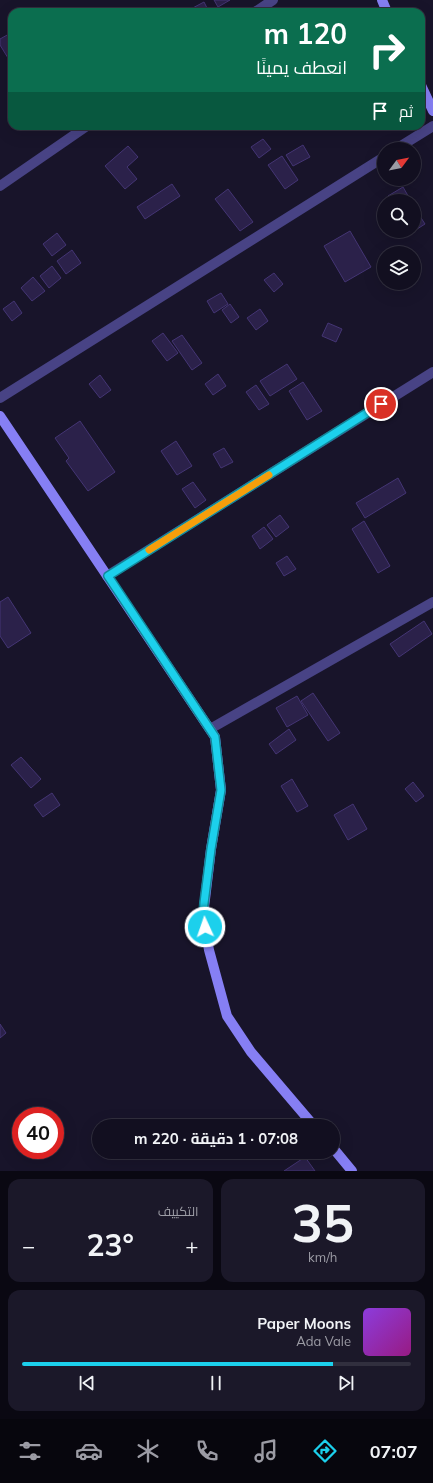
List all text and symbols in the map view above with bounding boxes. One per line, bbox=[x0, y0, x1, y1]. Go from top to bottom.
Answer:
text: 120 m bbox=[264, 16, 347, 51]
icon: right bbox=[361, 24, 413, 76]
text: انعطف يمينًا bbox=[256, 56, 347, 79]
icon: arrive bbox=[369, 100, 391, 122]
text: ثم bbox=[399, 102, 413, 121]
north arrow bbox=[377, 142, 421, 186]
map controls bbox=[377, 142, 421, 290]
button: search bbox=[377, 194, 421, 238]
button: layers bbox=[377, 246, 421, 290]
pin bbox=[364, 387, 398, 421]
icon: arrive bbox=[370, 393, 392, 415]
position arrow bbox=[184, 906, 226, 948]
speed limit sign: 40 bbox=[12, 1107, 64, 1159]
text: 07:08 · 1 دقيقة · 220 m bbox=[134, 1129, 298, 1148]
text: 35 bbox=[292, 1190, 354, 1255]
text: التكييف bbox=[158, 1203, 199, 1219]
text: 23° bbox=[87, 1226, 134, 1264]
text: − bbox=[22, 1232, 35, 1260]
text: + bbox=[185, 1232, 199, 1260]
text: km/h bbox=[308, 1249, 337, 1265]
text: Paper Moons bbox=[257, 1314, 351, 1333]
text: Ada Vale bbox=[296, 1333, 351, 1349]
icon: previous bbox=[76, 1372, 98, 1394]
icon: pause bbox=[205, 1372, 227, 1394]
icon: next bbox=[335, 1372, 357, 1394]
icon: filters bbox=[16, 1437, 44, 1465]
icon: car bbox=[75, 1437, 103, 1465]
icon: climate bbox=[134, 1437, 162, 1465]
icon: phone bbox=[193, 1437, 221, 1465]
icon: music bbox=[252, 1437, 280, 1465]
icon: directions bbox=[311, 1437, 339, 1465]
text: 07:07 bbox=[370, 1440, 417, 1463]

